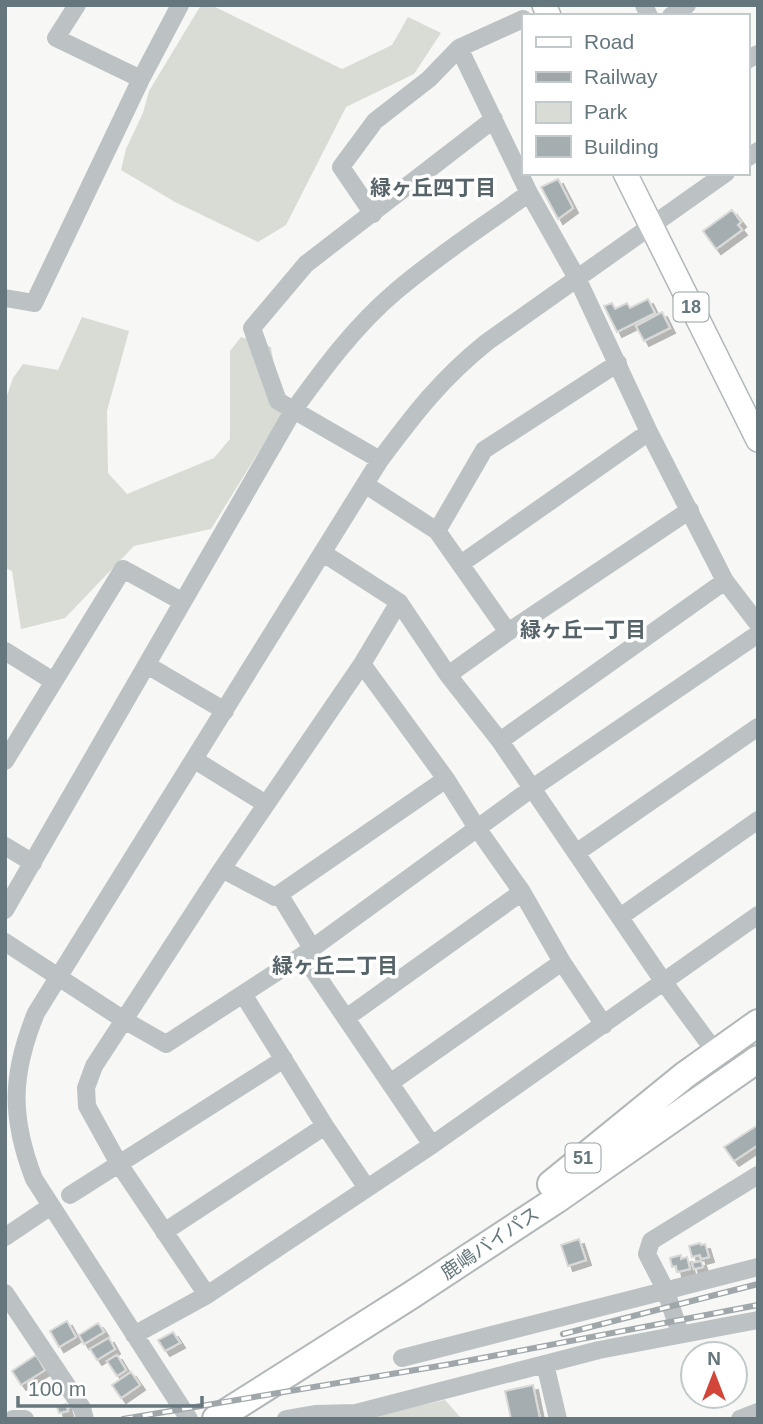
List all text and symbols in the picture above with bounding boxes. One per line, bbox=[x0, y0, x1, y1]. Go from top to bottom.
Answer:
legend bbox=[522, 14, 749, 175]
text: Road bbox=[584, 30, 634, 53]
text: Railway bbox=[584, 65, 658, 88]
text: Park bbox=[584, 100, 628, 123]
text: Building bbox=[584, 135, 659, 158]
district label: 緑ヶ丘四丁目 bbox=[370, 176, 496, 199]
road number: 18 bbox=[674, 292, 708, 321]
district label: 緑ヶ丘一丁目 bbox=[520, 618, 646, 641]
district label: 緑ヶ丘二丁目 bbox=[272, 954, 398, 977]
road number: 51 bbox=[566, 1143, 600, 1172]
street label: 鹿嶋バイパス bbox=[437, 1203, 543, 1283]
north arrow bbox=[679, 1340, 749, 1410]
text: N bbox=[707, 1348, 721, 1369]
scale bar bbox=[18, 1364, 201, 1408]
text: 100 m bbox=[28, 1377, 86, 1400]

